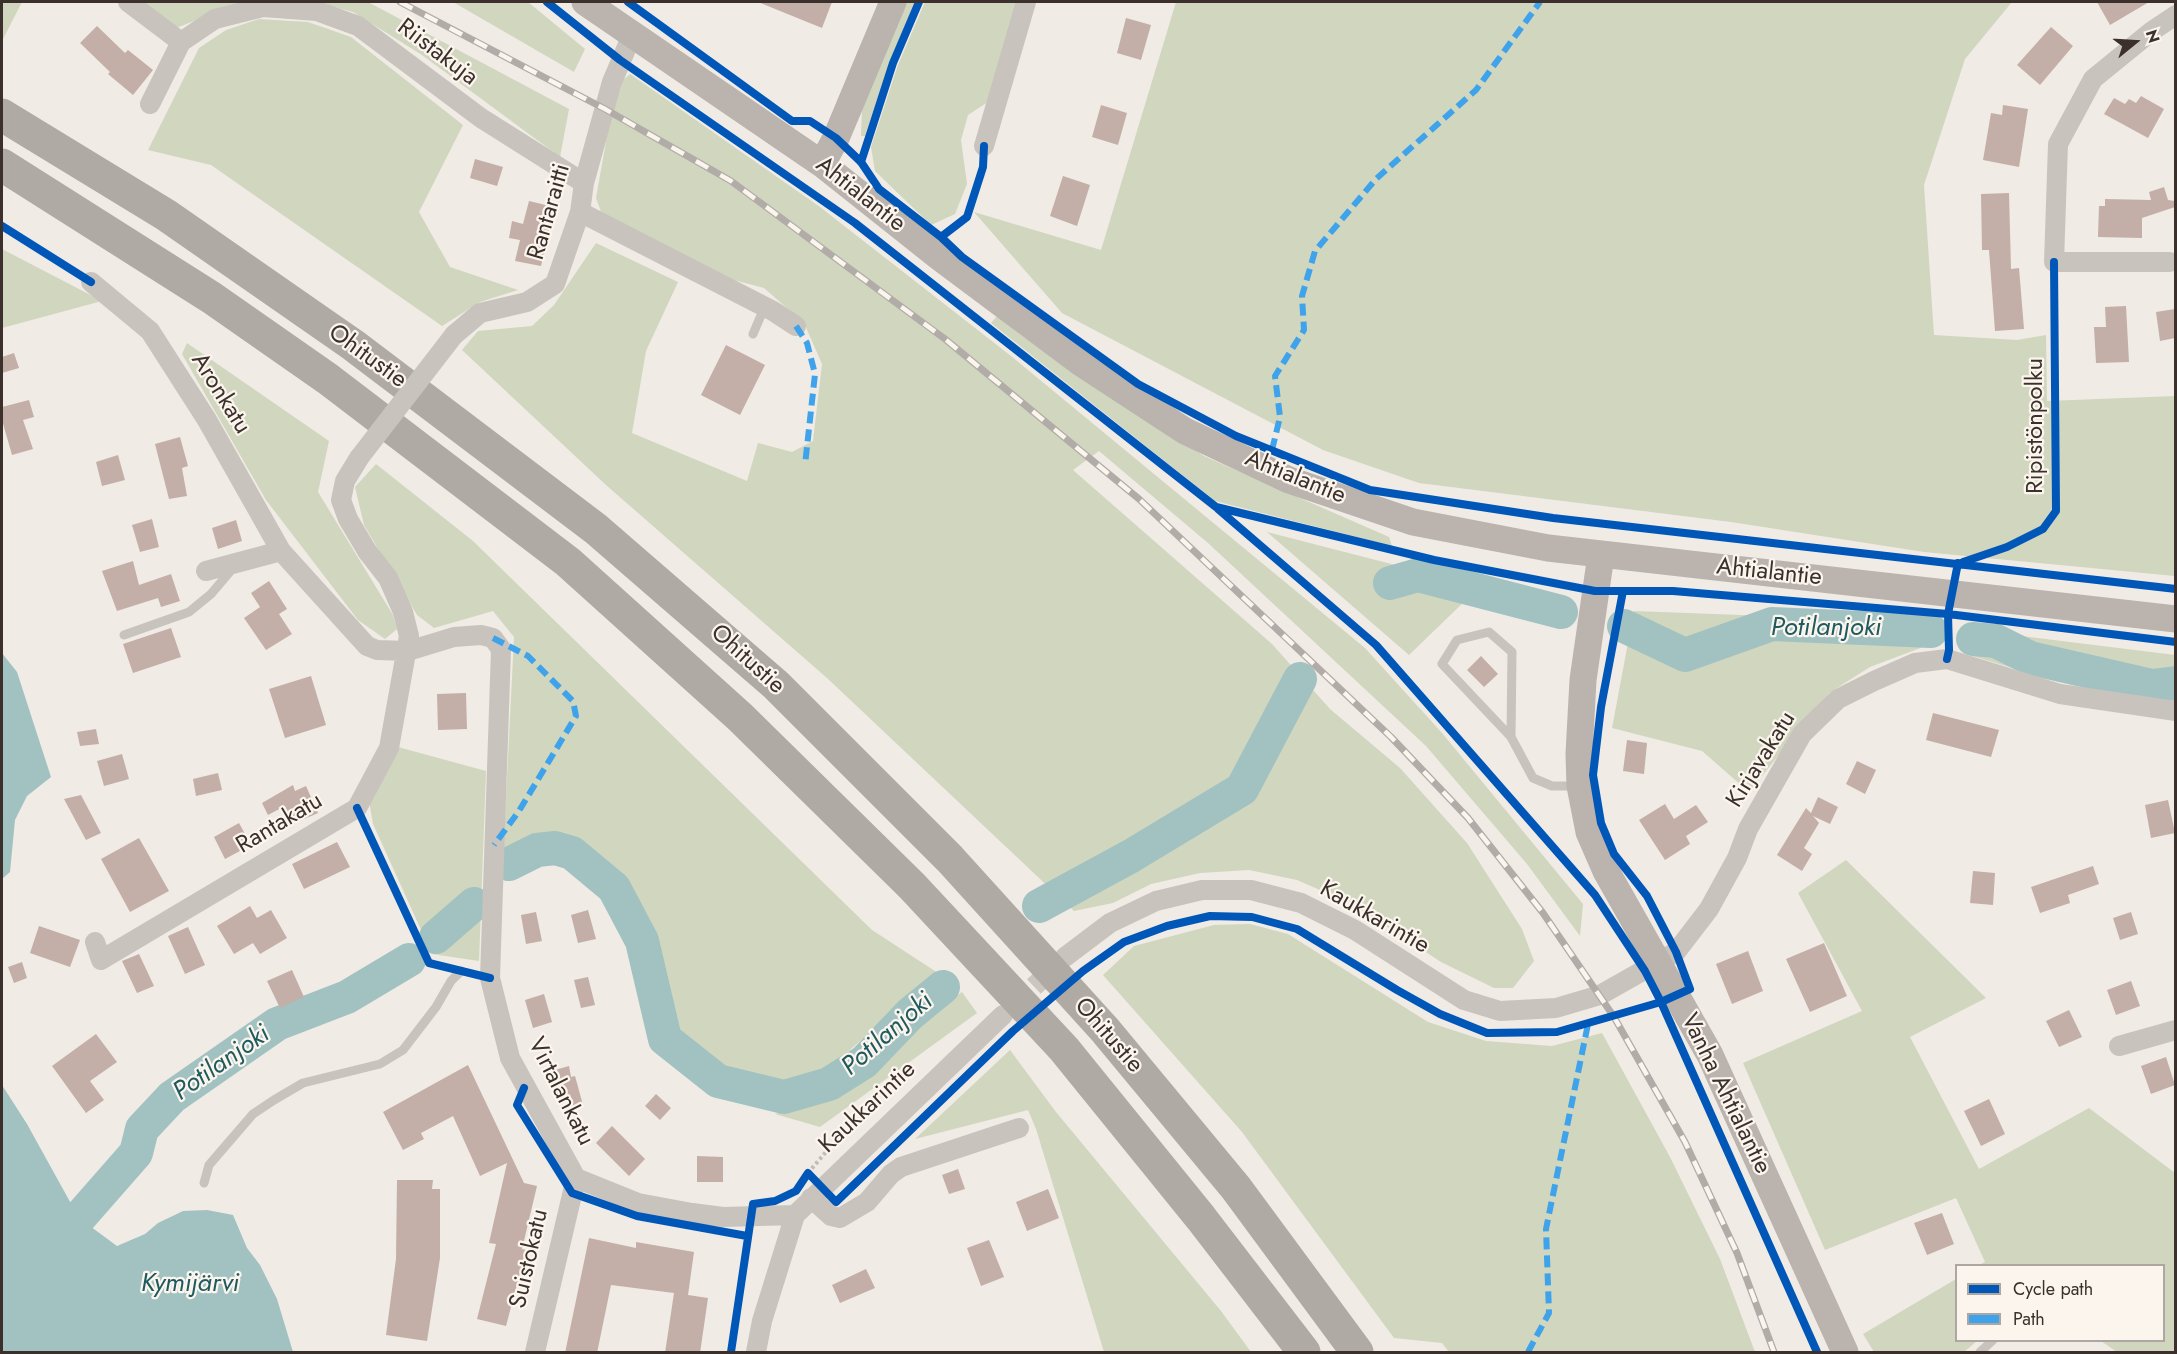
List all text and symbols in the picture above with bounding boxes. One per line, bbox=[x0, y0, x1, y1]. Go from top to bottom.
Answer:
north arrow bbox=[2105, 12, 2165, 72]
street label: Riistakuja bbox=[391, 13, 483, 93]
text: N bbox=[2140, 27, 2165, 46]
street label: Ahtialantie bbox=[809, 151, 911, 239]
street label: Rantaraitti bbox=[523, 161, 577, 263]
street label: Ohitustie bbox=[322, 319, 412, 395]
street label: Aronkatu bbox=[184, 348, 256, 440]
street label: Ripistönpolku bbox=[2022, 358, 2050, 494]
street label: Ahtialantie bbox=[1240, 445, 1350, 511]
street label: Ahtialantie bbox=[1715, 553, 1823, 593]
water label: Potilanjoki bbox=[1771, 613, 1881, 645]
street label: Ohitustie bbox=[704, 619, 790, 701]
street label: Kirjavakatu bbox=[1721, 707, 1803, 813]
street label: Rantakatu bbox=[232, 787, 328, 861]
street label: Kaukkarintie bbox=[1314, 875, 1434, 961]
water label: Potilanjoki bbox=[836, 987, 940, 1083]
street label: Ohitustie bbox=[1068, 993, 1148, 1079]
street label: Vanha Ahtialantie bbox=[1674, 1009, 1776, 1179]
water label: Potilanjoki bbox=[168, 1020, 276, 1108]
street label: Virtalankatu bbox=[520, 1033, 600, 1151]
street label: Kaukkarintie bbox=[814, 1056, 922, 1160]
street label: Suistokatu bbox=[505, 1207, 555, 1311]
legend bbox=[1955, 1264, 2165, 1342]
water label: Kymijärvi bbox=[141, 1269, 239, 1301]
text: Cycle path bbox=[2013, 1276, 2093, 1302]
text: Path bbox=[2013, 1306, 2045, 1332]

